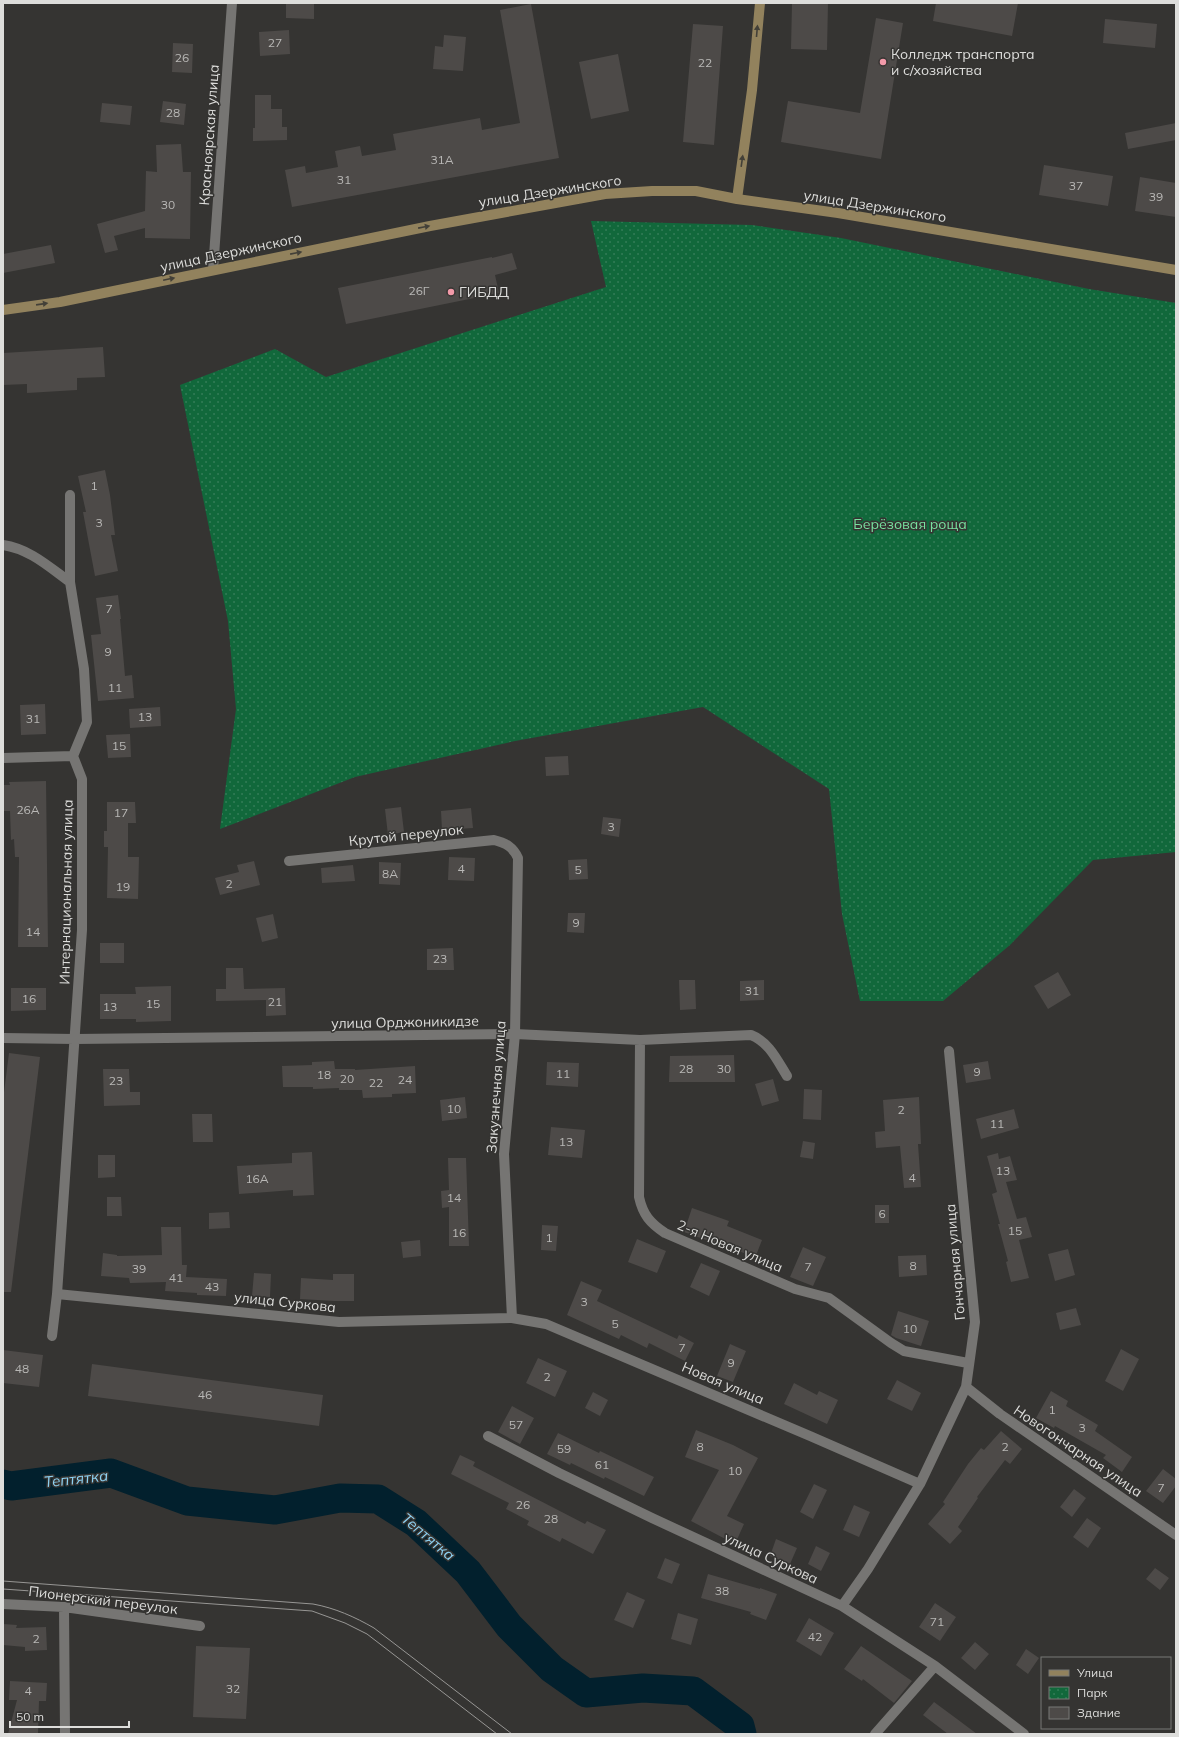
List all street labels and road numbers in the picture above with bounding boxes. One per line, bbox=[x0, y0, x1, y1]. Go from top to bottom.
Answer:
street label: Красноярская улица bbox=[195, 64, 223, 206]
street label: улица Дзержинского bbox=[477, 171, 623, 211]
street label: улица Дзержинского bbox=[802, 186, 948, 226]
street label: улица Дзержинского bbox=[159, 228, 303, 276]
street label: Интернациональная улица bbox=[55, 799, 77, 985]
street label: Крутой переулок bbox=[348, 820, 465, 850]
street label: улица Орджоникидзе bbox=[331, 1012, 479, 1032]
street label: Закузнечная улица bbox=[482, 1020, 510, 1154]
street label: Гончарная улица bbox=[941, 1203, 969, 1321]
street label: 2-я Новая улица bbox=[674, 1216, 786, 1276]
street label: улица Суркова bbox=[233, 1288, 337, 1316]
street label: Новая улица bbox=[679, 1358, 767, 1408]
street label: Новогончарная улица bbox=[1010, 1401, 1146, 1501]
street label: улица Суркова bbox=[721, 1528, 821, 1588]
street label: Пионерский переулок bbox=[27, 1582, 179, 1618]

